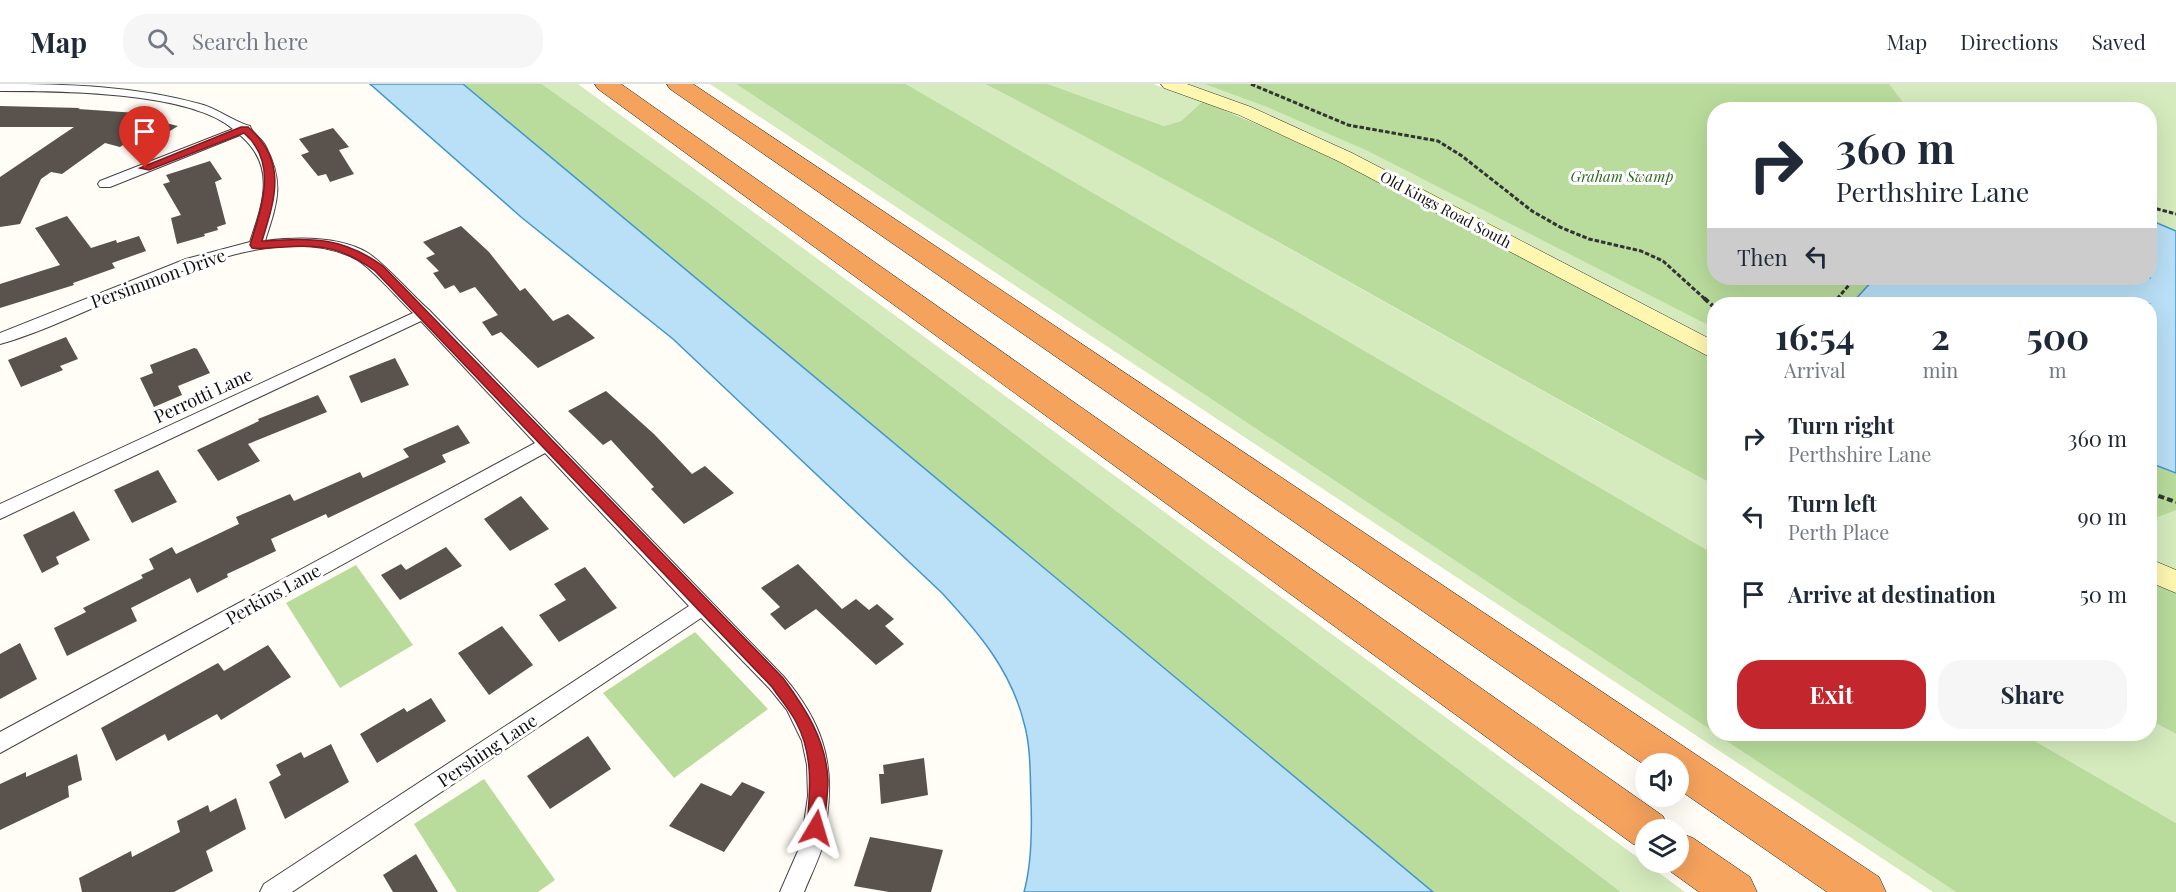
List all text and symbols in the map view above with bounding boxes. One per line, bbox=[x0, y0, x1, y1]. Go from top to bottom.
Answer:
search box bbox=[123, 14, 543, 68]
text: Map bbox=[30, 23, 87, 60]
icon: search bbox=[144, 25, 177, 58]
text: Search here bbox=[192, 26, 308, 56]
text: Map bbox=[1886, 27, 1927, 55]
text: Directions bbox=[1960, 27, 2058, 55]
text: Saved bbox=[2091, 27, 2146, 55]
pin bbox=[119, 106, 170, 168]
icon: arrive bbox=[128, 115, 161, 148]
text: 360 m bbox=[1836, 119, 1955, 175]
icon: right bbox=[1737, 126, 1815, 204]
street label: Old Kings Road South bbox=[1377, 166, 1515, 252]
park label: Graham Swamp bbox=[1570, 166, 1674, 186]
text: Perthshire Lane bbox=[1836, 173, 2029, 209]
icon: left bbox=[1800, 240, 1833, 273]
street label: Persimmon Drive bbox=[87, 242, 229, 314]
text: Then bbox=[1737, 242, 1788, 272]
text: 16:54 bbox=[1775, 311, 1855, 359]
text: 2 bbox=[1931, 311, 1950, 359]
text: 500 bbox=[2026, 311, 2089, 359]
text: Arrival bbox=[1784, 356, 1846, 383]
text: min bbox=[1923, 356, 1958, 383]
text: m bbox=[2049, 356, 2067, 383]
street label: Perrotti Lane bbox=[150, 362, 256, 428]
text: Turn right bbox=[1788, 410, 1894, 440]
icon: right bbox=[1737, 422, 1770, 455]
text: 360 m bbox=[2067, 423, 2127, 453]
text: Perthshire Lane bbox=[1788, 440, 1931, 467]
text: Turn left bbox=[1788, 488, 1877, 518]
icon: left bbox=[1737, 500, 1770, 533]
text: 90 m bbox=[2078, 501, 2127, 531]
text: Perth Place bbox=[1788, 518, 1889, 545]
street label: Perkins Lane bbox=[221, 558, 325, 630]
icon: arrive bbox=[1737, 578, 1770, 611]
text: Arrive at destination bbox=[1788, 579, 1996, 609]
text: 50 m bbox=[2080, 579, 2127, 609]
button: Exit bbox=[1737, 660, 1926, 729]
button: Share bbox=[1938, 660, 2127, 729]
street label: Pershing Lane bbox=[432, 708, 542, 792]
map controls bbox=[1635, 753, 1689, 873]
button: sound bbox=[1635, 753, 1689, 807]
position arrow bbox=[784, 796, 848, 860]
button: layers bbox=[1635, 819, 1689, 873]

